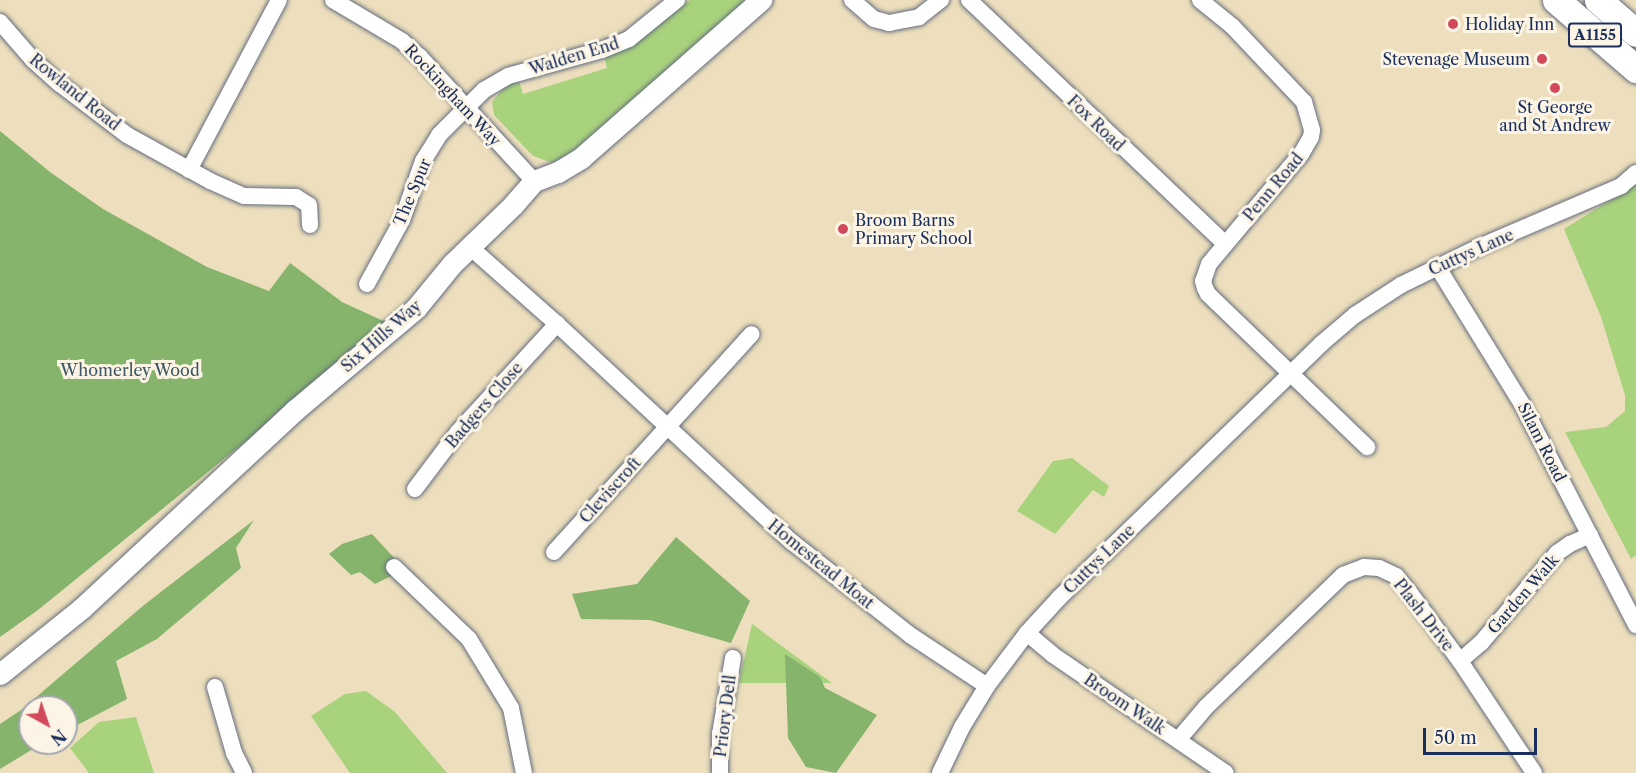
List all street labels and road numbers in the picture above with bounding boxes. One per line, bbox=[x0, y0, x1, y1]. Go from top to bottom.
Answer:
road number: A1155 bbox=[1568, 23, 1622, 47]
street label: Walden End bbox=[527, 33, 621, 79]
street label: Rockingham Way bbox=[401, 40, 505, 150]
street label: Rowland Road bbox=[26, 50, 124, 134]
street label: Fox Road bbox=[1063, 91, 1129, 155]
street label: Penn Road bbox=[1239, 149, 1307, 225]
street label: The Spur bbox=[389, 155, 435, 229]
street label: Cuttys Lane bbox=[1425, 225, 1517, 279]
street label: Six Hills Way bbox=[337, 296, 425, 376]
street label: Badgers Close bbox=[441, 358, 527, 452]
street label: Silam Road bbox=[1514, 399, 1570, 485]
street label: Cleviscroft bbox=[575, 453, 645, 527]
street label: Homestead Moat bbox=[764, 515, 878, 613]
street label: Cuttys Lane bbox=[1060, 520, 1138, 598]
street label: Garden Walk bbox=[1483, 550, 1563, 638]
street label: Plash Drive bbox=[1390, 575, 1458, 655]
street label: Broom Walk bbox=[1080, 669, 1170, 739]
street label: Priory Dell bbox=[710, 673, 740, 759]

